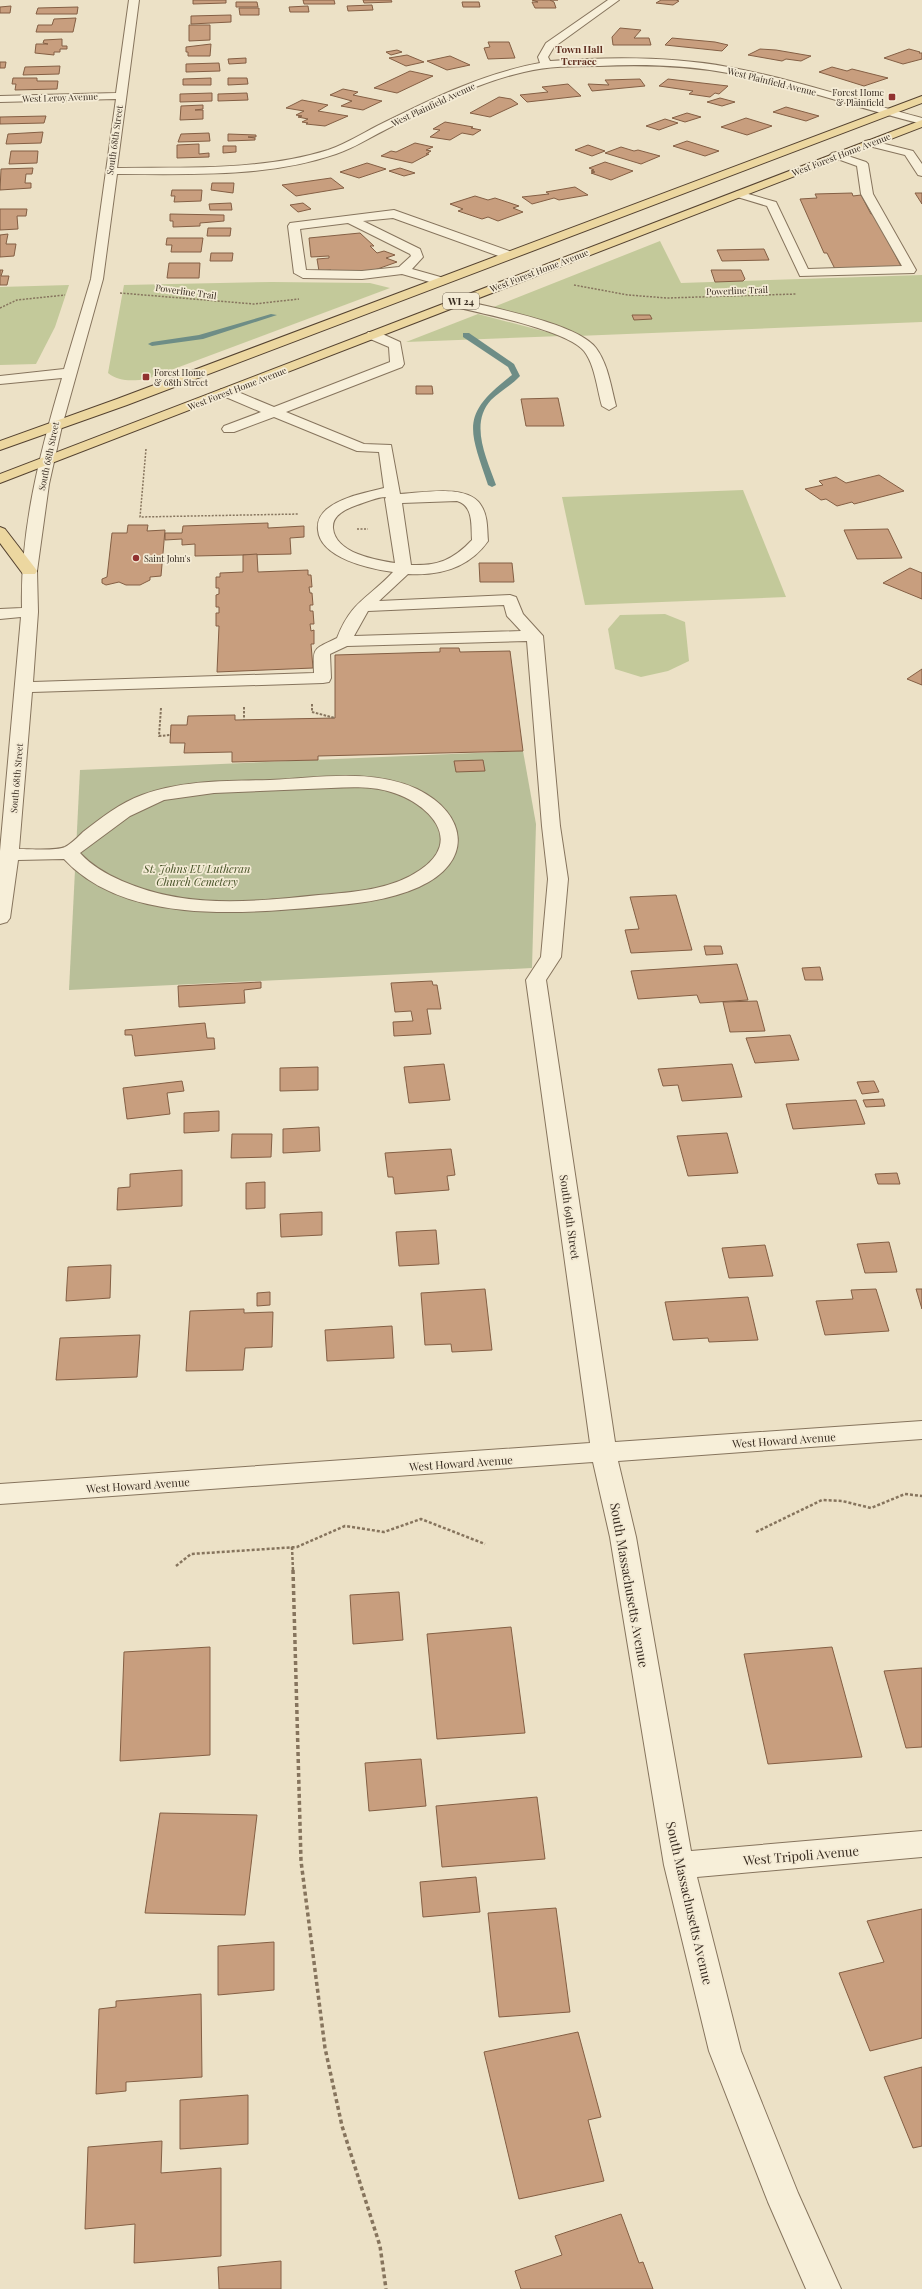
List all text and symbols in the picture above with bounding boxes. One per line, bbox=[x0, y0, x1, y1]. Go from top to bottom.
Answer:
district label: Town Hall Terrace bbox=[555, 42, 603, 68]
street label: West Plainfield Avenue bbox=[725, 64, 818, 98]
street label: West Plainfield Avenue bbox=[388, 79, 477, 129]
place label: Forest Home & Plainfield bbox=[832, 86, 885, 108]
street label: West Leroy Avenue bbox=[21, 90, 99, 104]
marker: Forest Home & Plainfield bbox=[887, 92, 897, 102]
street label: South 68th Street bbox=[103, 104, 125, 175]
street label: West Forest Home Avenue bbox=[789, 129, 892, 179]
street label: West Forest Home Avenue bbox=[487, 245, 590, 295]
street label: Powerline Trail bbox=[155, 281, 218, 301]
street label: Powerline Trail bbox=[706, 283, 768, 297]
road number: WI 24 bbox=[443, 293, 479, 309]
street label: West Forest Home Avenue bbox=[185, 363, 288, 413]
place label: Forest Home & 68th Street bbox=[154, 366, 209, 388]
marker: Forest Home & 68th Street bbox=[141, 372, 151, 382]
street label: South 68th Street bbox=[35, 420, 61, 491]
place label: Saint John's bbox=[144, 552, 190, 564]
marker: Saint John's bbox=[131, 553, 141, 563]
street label: South 68th Street bbox=[7, 742, 25, 813]
park label: St. Johns EU Lutheran Church Cemetery bbox=[143, 861, 250, 889]
street label: South 69th Street bbox=[557, 1174, 583, 1260]
street label: West Howard Avenue bbox=[731, 1429, 837, 1451]
street label: West Howard Avenue bbox=[408, 1452, 514, 1474]
street label: West Howard Avenue bbox=[85, 1474, 191, 1496]
street label: South Massachusetts Avenue bbox=[607, 1501, 653, 1669]
street label: South Massachusetts Avenue bbox=[663, 1820, 717, 1987]
street label: West Tripoli Avenue bbox=[741, 1841, 860, 1869]

